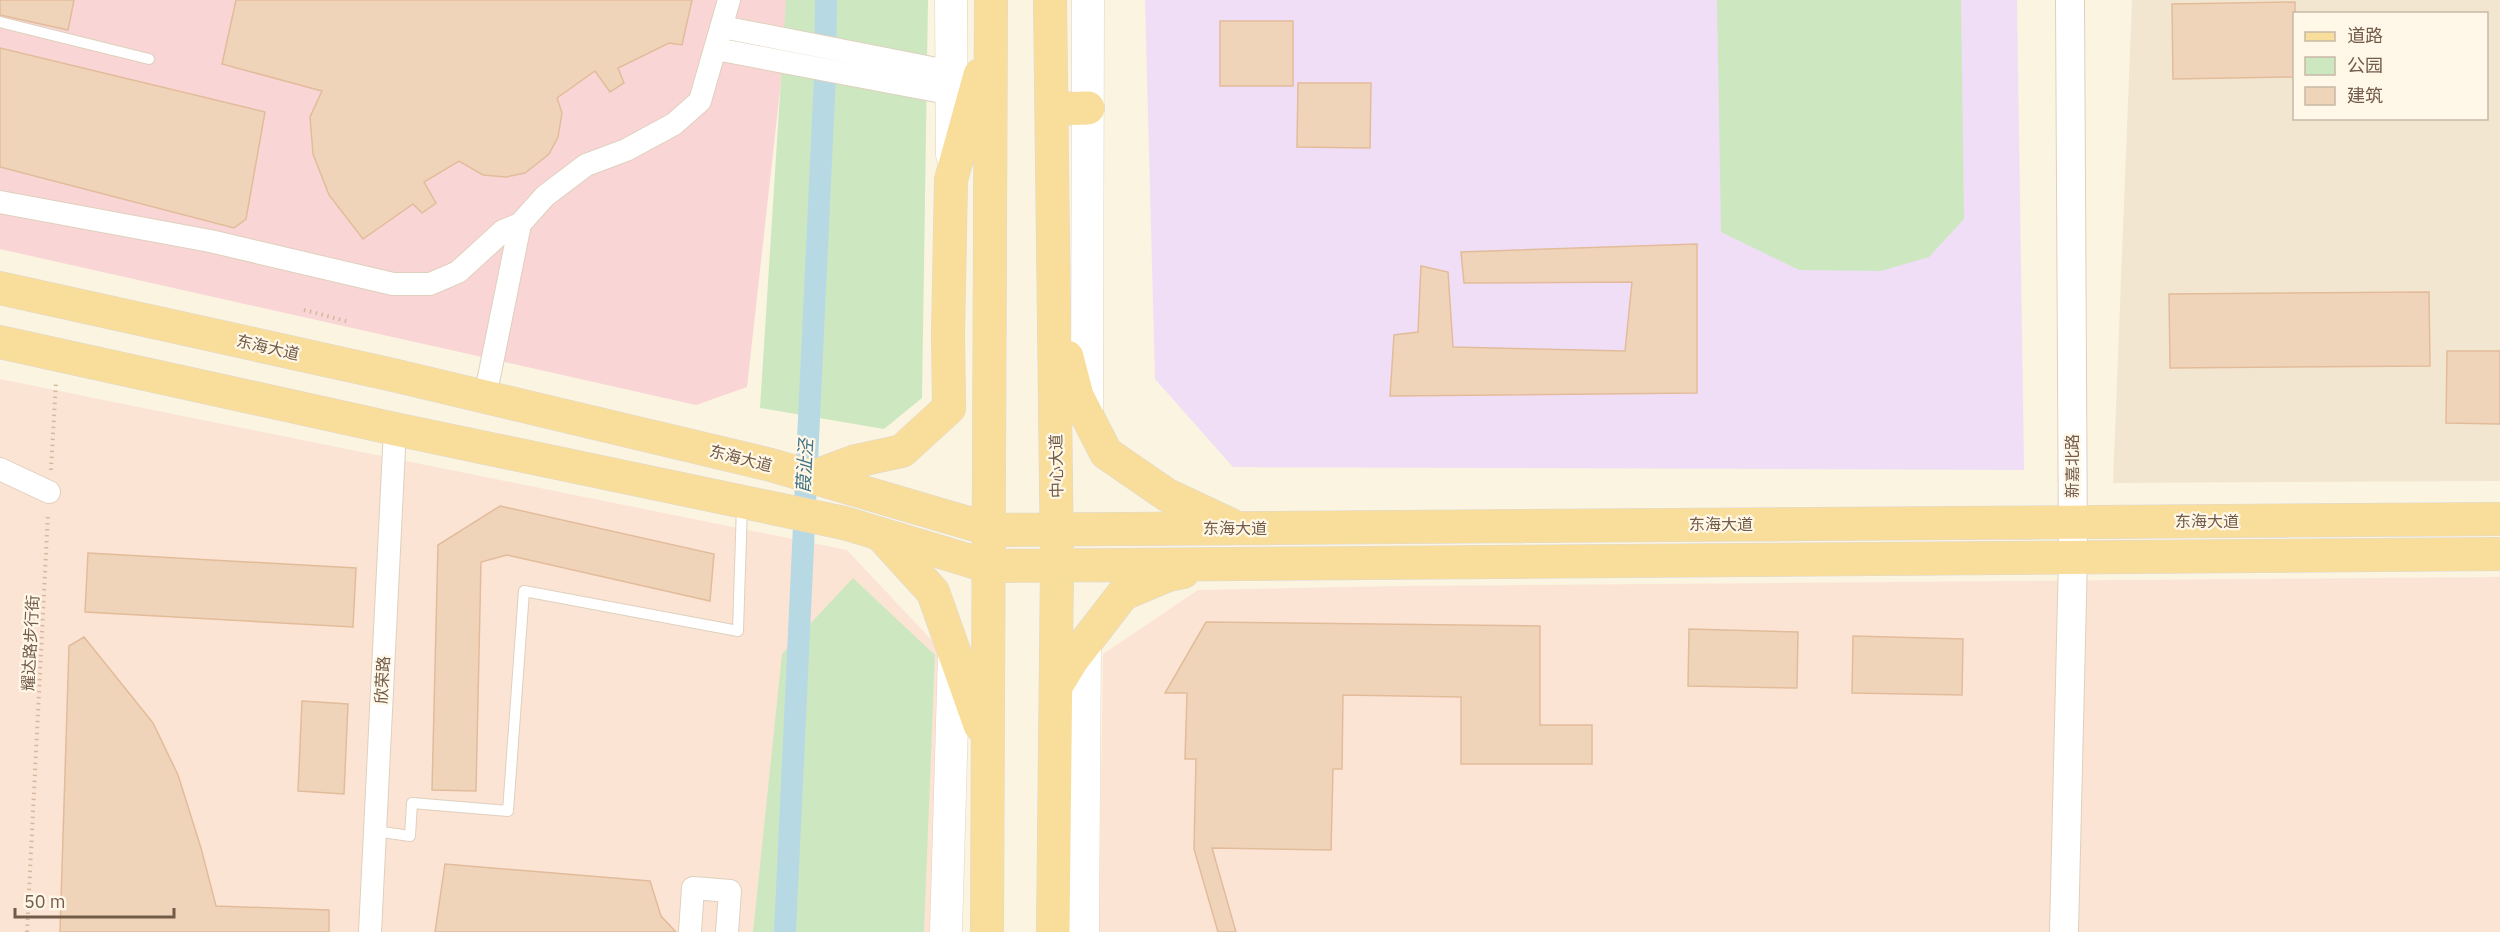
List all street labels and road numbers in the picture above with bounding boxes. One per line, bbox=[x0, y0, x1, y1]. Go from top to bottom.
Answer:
street label: 东海大道 bbox=[235, 330, 301, 364]
street label: 中心大道 bbox=[1045, 434, 1067, 498]
street label: 新嘉北路 bbox=[2062, 434, 2082, 498]
street label: 东海大道 bbox=[708, 441, 774, 475]
street label: 东海大道 bbox=[2175, 511, 2239, 531]
street label: 东海大道 bbox=[1689, 514, 1753, 534]
street label: 东海大道 bbox=[1203, 518, 1267, 538]
street label: 耀达路步行街 bbox=[18, 595, 42, 691]
street label: 欣荣路 bbox=[371, 656, 393, 704]

